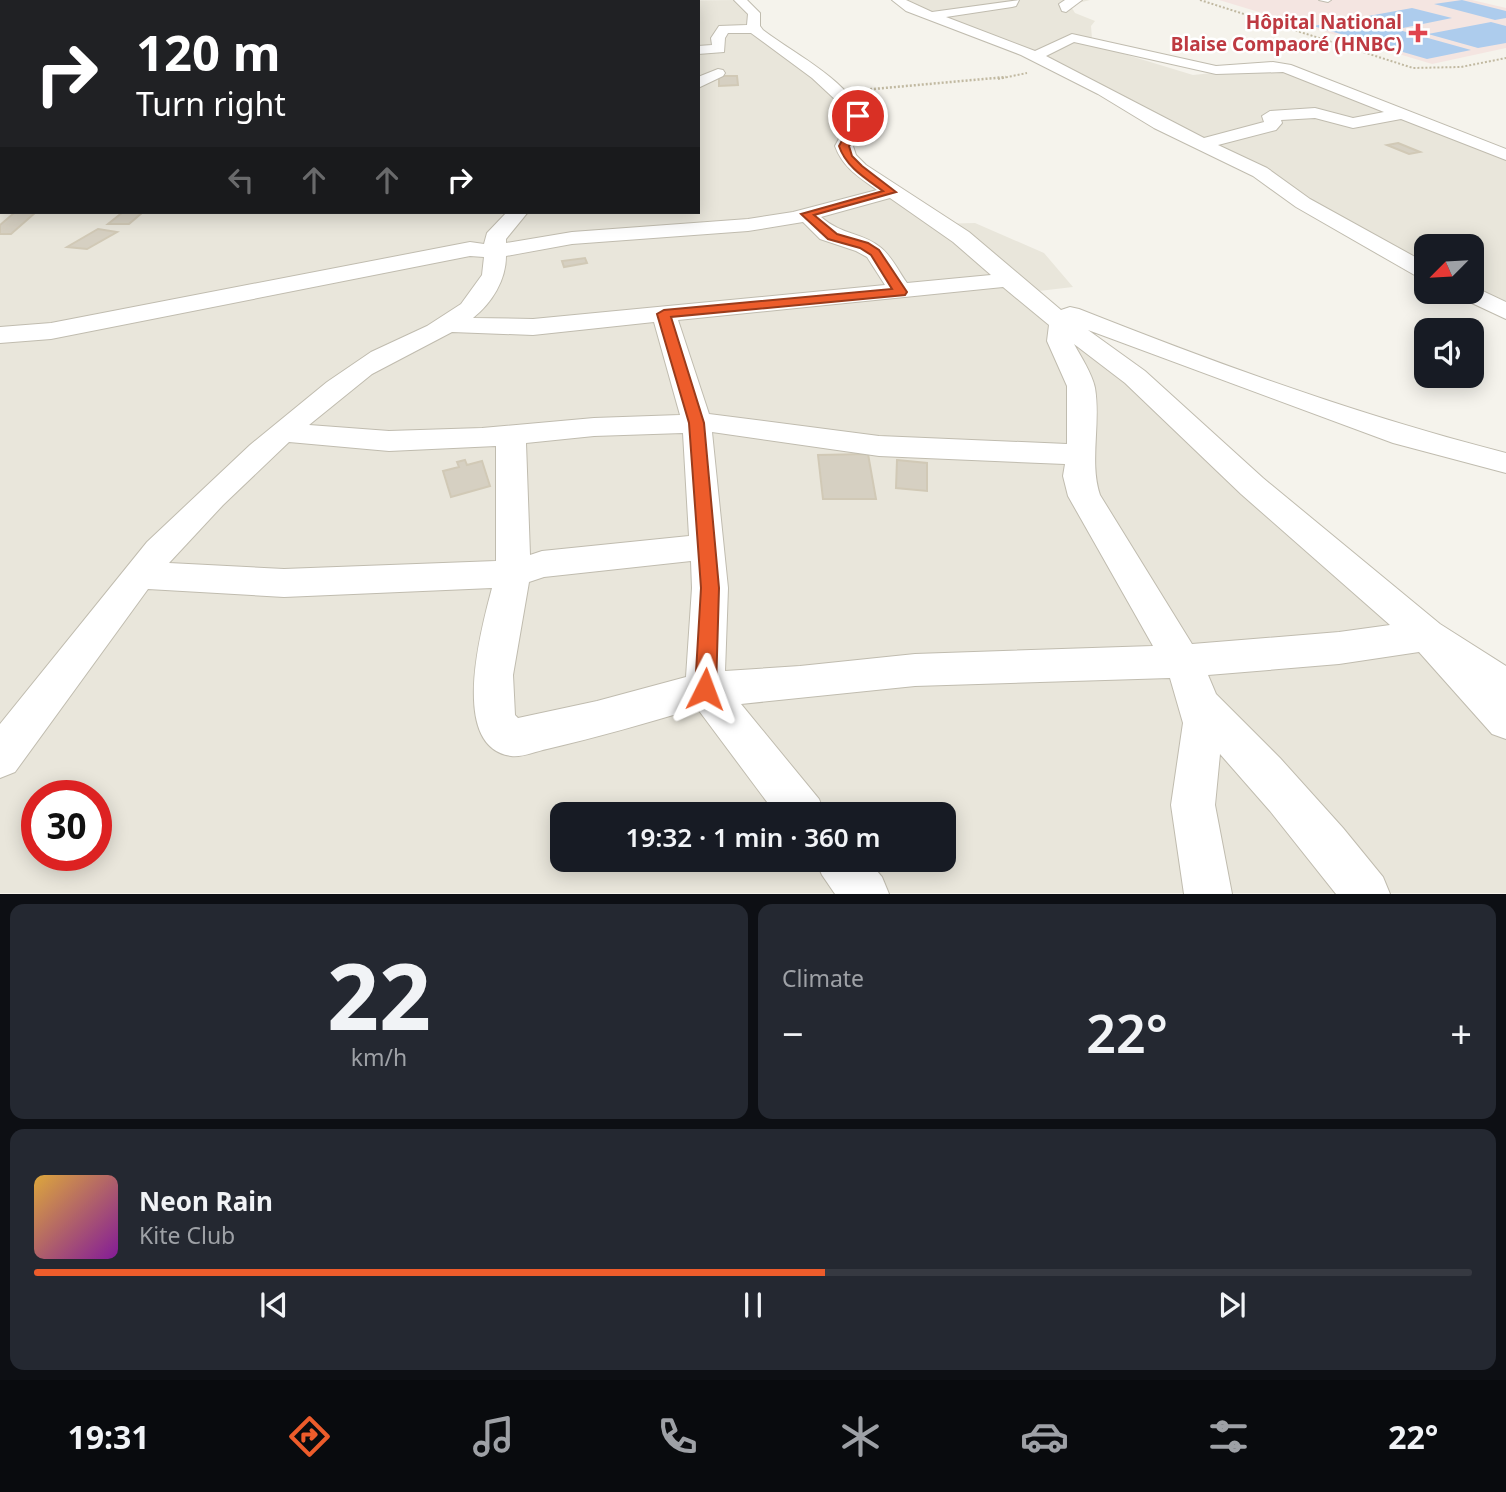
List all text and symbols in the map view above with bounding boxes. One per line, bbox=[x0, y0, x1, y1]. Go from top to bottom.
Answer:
place label: Hôpital National Blaise Compaoré (HNBC) bbox=[1171, 9, 1402, 57]
text: 120 m bbox=[136, 19, 281, 85]
marker: Hôpital National Blaise Compaoré (HNBC) bbox=[1408, 23, 1428, 43]
icon: right bbox=[21, 28, 112, 119]
text: Turn right bbox=[136, 82, 286, 125]
pin bbox=[828, 86, 888, 146]
icon: arrive bbox=[839, 97, 877, 135]
icon: left bbox=[222, 161, 260, 199]
icon: ahead bbox=[295, 161, 333, 199]
icon: ahead bbox=[368, 161, 406, 199]
icon: right bbox=[441, 161, 479, 199]
north arrow bbox=[1414, 234, 1484, 304]
map controls bbox=[1414, 234, 1484, 388]
button: sound bbox=[1414, 318, 1484, 388]
position arrow bbox=[668, 652, 742, 726]
speed limit sign: 30 bbox=[21, 780, 112, 871]
text: 19:32 · 1 min · 360 m bbox=[626, 819, 880, 855]
text: 22 bbox=[327, 933, 431, 1057]
text: Climate bbox=[782, 962, 864, 994]
text: 22° bbox=[1086, 997, 1168, 1068]
text: − bbox=[782, 1007, 804, 1059]
text: + bbox=[1450, 1007, 1472, 1059]
text: km/h bbox=[351, 1041, 407, 1073]
text: Neon Rain bbox=[139, 1183, 273, 1219]
text: Kite Club bbox=[139, 1219, 235, 1251]
icon: previous bbox=[255, 1286, 293, 1324]
icon: pause bbox=[734, 1286, 772, 1324]
icon: next bbox=[1213, 1286, 1251, 1324]
icon: directions bbox=[285, 1412, 334, 1461]
icon: music bbox=[469, 1412, 518, 1461]
icon: phone bbox=[653, 1412, 702, 1461]
icon: climate bbox=[836, 1412, 885, 1461]
icon: car bbox=[1020, 1412, 1069, 1461]
icon: filters bbox=[1204, 1412, 1253, 1461]
text: 19:31 bbox=[67, 1415, 150, 1458]
text: 22° bbox=[1388, 1415, 1438, 1458]

